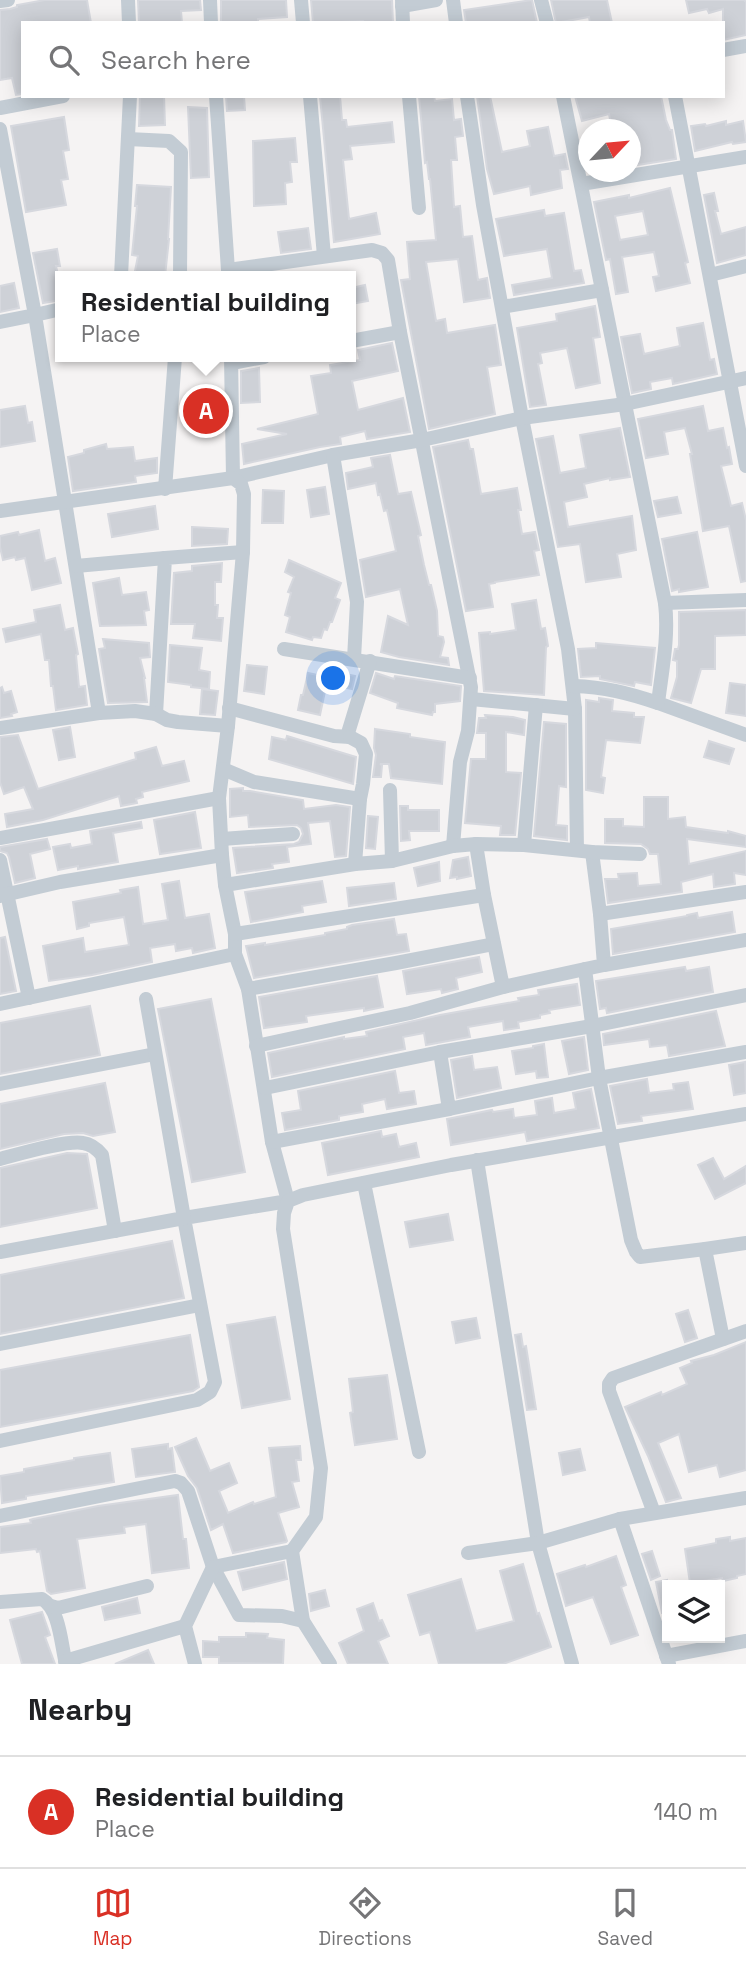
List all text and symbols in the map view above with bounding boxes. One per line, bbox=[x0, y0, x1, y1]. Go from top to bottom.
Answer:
search box bbox=[21, 21, 725, 98]
icon: search bbox=[45, 41, 83, 79]
text: Search here bbox=[101, 43, 251, 77]
north arrow bbox=[578, 119, 641, 182]
popup bbox=[55, 271, 356, 362]
text: Residential building bbox=[81, 285, 330, 319]
text: Place bbox=[81, 319, 141, 349]
pin: A bbox=[183, 385, 229, 437]
your location bbox=[316, 661, 350, 695]
map controls bbox=[662, 1580, 725, 1643]
button: layers bbox=[662, 1580, 725, 1643]
text: Nearby bbox=[28, 1690, 132, 1729]
text: Residential building bbox=[95, 1780, 344, 1814]
text: A bbox=[44, 1797, 58, 1827]
text: 140 m bbox=[654, 1797, 718, 1827]
text: Place bbox=[95, 1814, 155, 1844]
tab: Map bbox=[93, 1884, 133, 1951]
tab: Directions bbox=[319, 1884, 412, 1951]
tab: Saved bbox=[598, 1884, 653, 1951]

